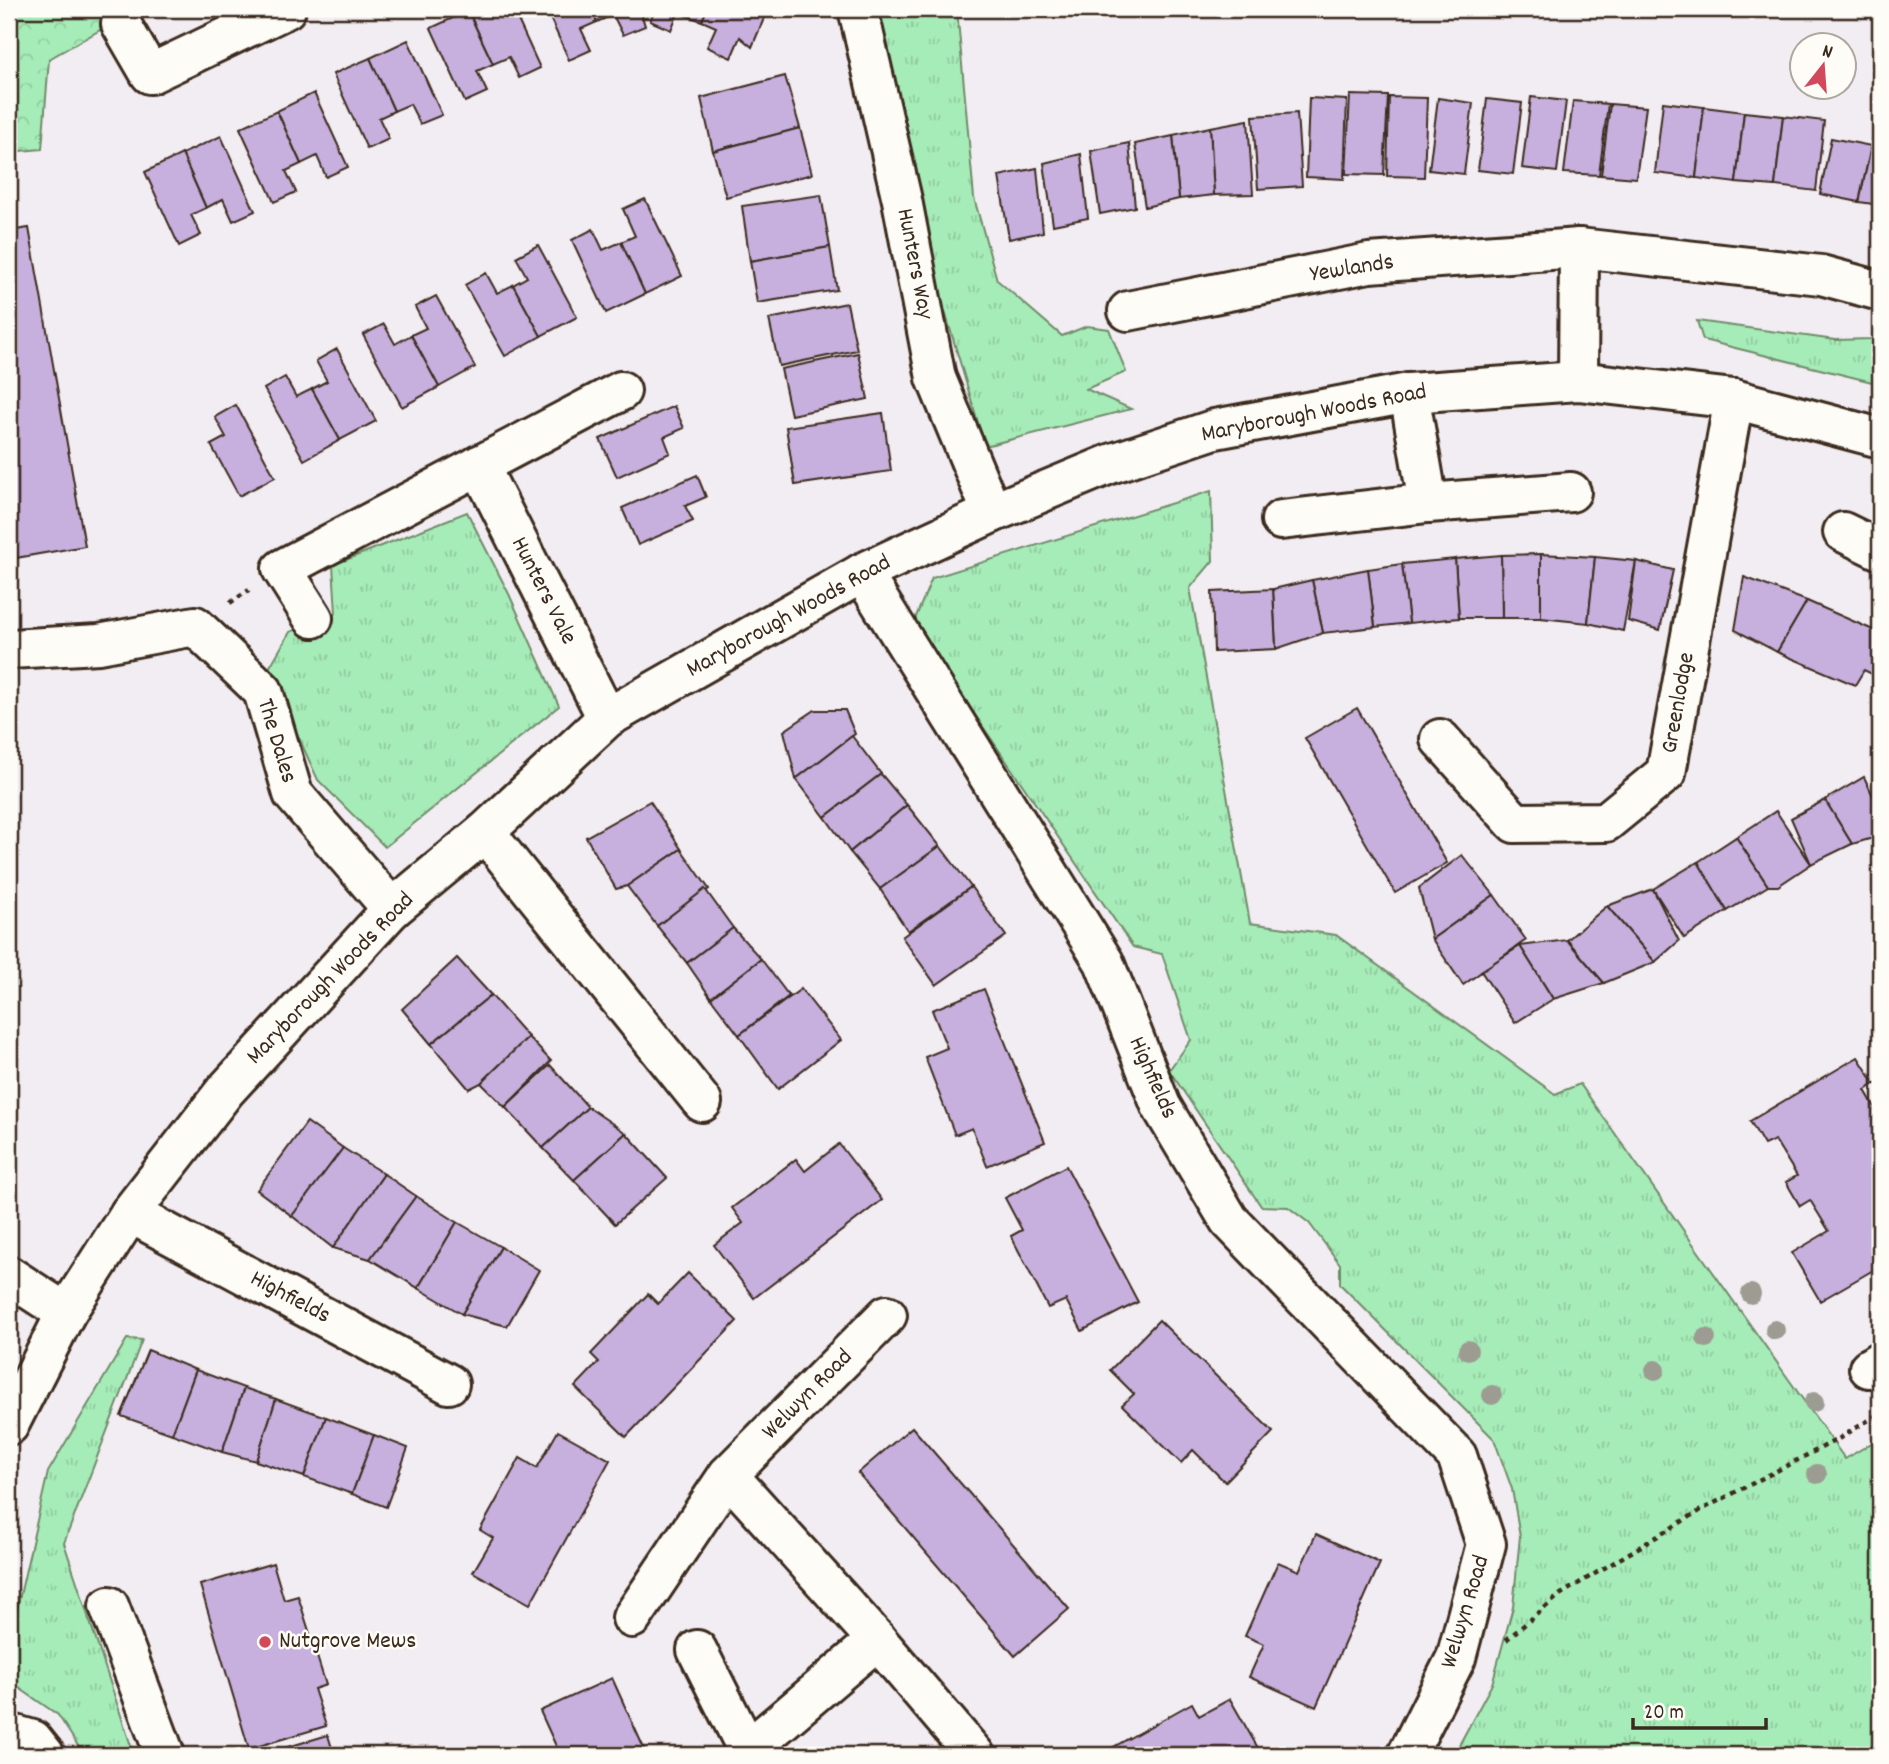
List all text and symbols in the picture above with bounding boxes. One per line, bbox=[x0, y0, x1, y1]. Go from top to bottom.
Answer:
north arrow bbox=[1787, 32, 1857, 102]
text: N bbox=[1819, 39, 1835, 67]
street label: Hunters Way bbox=[887, 206, 942, 324]
street label: Yewlands bbox=[1308, 246, 1396, 292]
street label: Maryborough Woods Road bbox=[1198, 375, 1430, 453]
street label: Hunters Vale bbox=[501, 531, 585, 651]
street label: Maryborough Woods Road bbox=[681, 547, 897, 687]
street label: Greenlodge bbox=[1653, 650, 1705, 756]
street label: The Dales bbox=[247, 695, 305, 787]
street label: Maryborough Woods Road bbox=[239, 885, 423, 1073]
street label: Highfields bbox=[1119, 1031, 1185, 1125]
street label: Highfields bbox=[244, 1263, 336, 1333]
street label: Welwyn Road bbox=[755, 1342, 861, 1448]
street label: Welwyn Road bbox=[1433, 1551, 1499, 1673]
place label: Nutgrove Mews bbox=[279, 1625, 416, 1659]
marker: Nutgrove Mews bbox=[257, 1634, 273, 1650]
scale bar bbox=[1633, 1687, 1766, 1731]
text: 20 m bbox=[1644, 1699, 1684, 1729]

